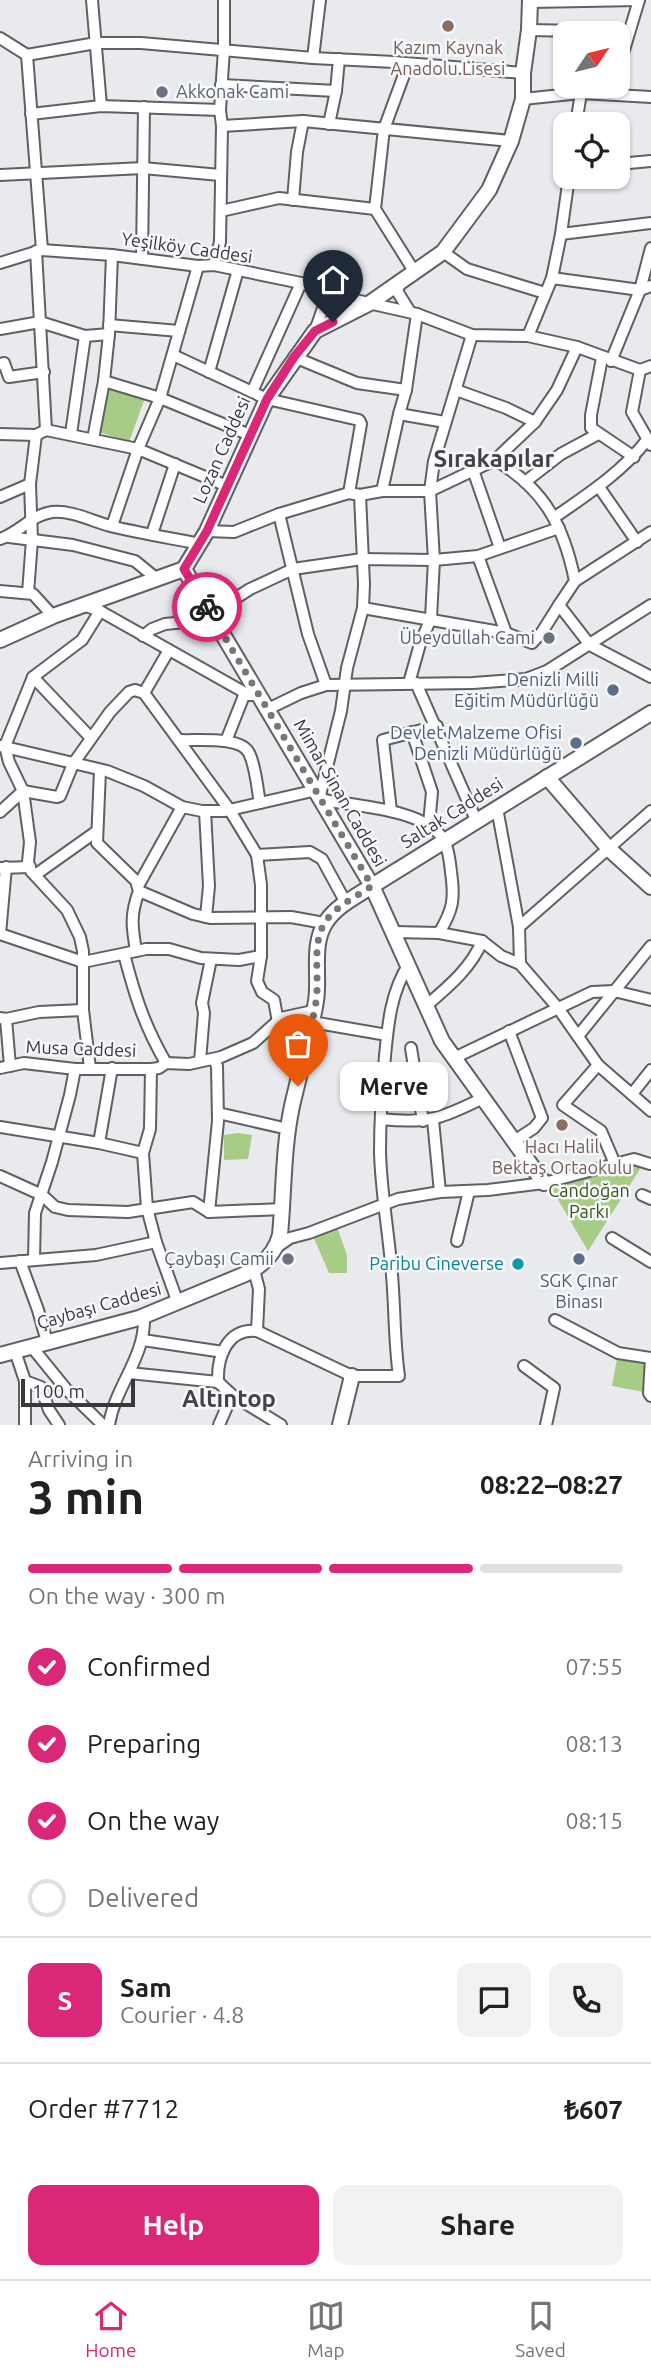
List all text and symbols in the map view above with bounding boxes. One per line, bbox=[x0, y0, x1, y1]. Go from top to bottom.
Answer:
marker: Kazım Kaynak Anadolu Lisesi bbox=[440, 18, 456, 34]
north arrow bbox=[553, 21, 630, 98]
map controls bbox=[553, 21, 630, 189]
place label: Kazım Kaynak Anadolu Lisesi bbox=[391, 37, 505, 78]
place label: Akkonak Cami bbox=[176, 81, 289, 101]
marker: Akkonak Cami bbox=[154, 84, 170, 100]
button: locate bbox=[553, 112, 630, 189]
street label: Yeşilköy Caddesi bbox=[120, 228, 254, 266]
pin bbox=[303, 250, 363, 322]
icon: home bbox=[314, 261, 352, 299]
street label: Lozan Caddesi bbox=[189, 393, 254, 506]
district label: Sırakapılar bbox=[434, 445, 555, 472]
courier bbox=[172, 572, 242, 642]
icon: bike bbox=[188, 588, 226, 626]
place label: Übeydullah Cami bbox=[399, 627, 535, 647]
marker: Übeydullah Cami bbox=[541, 630, 557, 646]
place label: Denizli Milli Eğitim Müdürlüğü bbox=[454, 669, 599, 710]
marker: Denizli Milli Eğitim Müdürlüğü bbox=[605, 682, 621, 698]
street label: Mimar Sinan Caddesi bbox=[290, 715, 391, 870]
place label: Devlet Malzeme Ofisi Denizli Müdürlüğü bbox=[390, 722, 562, 763]
marker: Devlet Malzeme Ofisi Denizli Müdürlüğü bbox=[568, 735, 584, 751]
street label: Saltak Caddesi bbox=[397, 773, 506, 851]
pin bbox=[268, 1014, 328, 1086]
icon: bag bbox=[279, 1025, 317, 1063]
street label: Musa Caddesi bbox=[25, 1036, 137, 1060]
callout: Merve bbox=[340, 1062, 448, 1110]
text: Merve bbox=[359, 1074, 429, 1099]
marker: Hacı Halil Bektaş Ortaokulu bbox=[554, 1117, 570, 1133]
place label: Hacı Halil Bektaş Ortaokulu bbox=[492, 1136, 632, 1177]
park label: Candoğan Parkı bbox=[548, 1180, 630, 1221]
place label: Çaybaşı Camii bbox=[164, 1248, 274, 1268]
marker: Çaybaşı Camii bbox=[280, 1251, 296, 1267]
marker: SGK Çınar Binası bbox=[571, 1251, 587, 1267]
place label: Paribu Cineverse bbox=[369, 1253, 504, 1273]
marker: Paribu Cineverse bbox=[510, 1256, 526, 1272]
place label: SGK Çınar Binası bbox=[540, 1270, 618, 1311]
street label: Çaybaşı Caddesi bbox=[34, 1278, 163, 1332]
scale bar bbox=[21, 1376, 135, 1408]
text: 100 m bbox=[32, 1380, 85, 1402]
district label: Altıntop bbox=[182, 1385, 276, 1412]
text: Arriving in bbox=[28, 1446, 133, 1471]
text: 08:22–08:27 bbox=[480, 1470, 623, 1499]
text: 3 min bbox=[28, 1471, 144, 1523]
text: On the way · 300 m bbox=[28, 1583, 225, 1608]
icon: check bbox=[28, 1648, 66, 1686]
text: Confirmed bbox=[87, 1652, 211, 1681]
text: 07:55 bbox=[565, 1654, 623, 1679]
icon: check bbox=[28, 1725, 66, 1763]
text: Preparing bbox=[87, 1729, 201, 1758]
text: 08:13 bbox=[565, 1731, 623, 1756]
icon: check bbox=[28, 1802, 66, 1840]
text: On the way bbox=[87, 1806, 219, 1835]
text: 08:15 bbox=[565, 1808, 623, 1833]
text: Delivered bbox=[87, 1883, 199, 1912]
button: chat bbox=[457, 1963, 531, 2037]
button: phone bbox=[549, 1963, 623, 2037]
text: Sam bbox=[120, 1973, 172, 2002]
text: S bbox=[58, 1986, 72, 2015]
text: Courier · 4.8 bbox=[120, 2002, 244, 2027]
text: Order #7712 bbox=[28, 2094, 179, 2123]
text: ₺607 bbox=[564, 2095, 623, 2124]
button: Help bbox=[28, 2185, 319, 2265]
button: Share bbox=[333, 2185, 623, 2265]
tab: Home bbox=[85, 2297, 136, 2361]
tab: Map bbox=[307, 2297, 345, 2361]
tab: Saved bbox=[515, 2297, 566, 2361]

